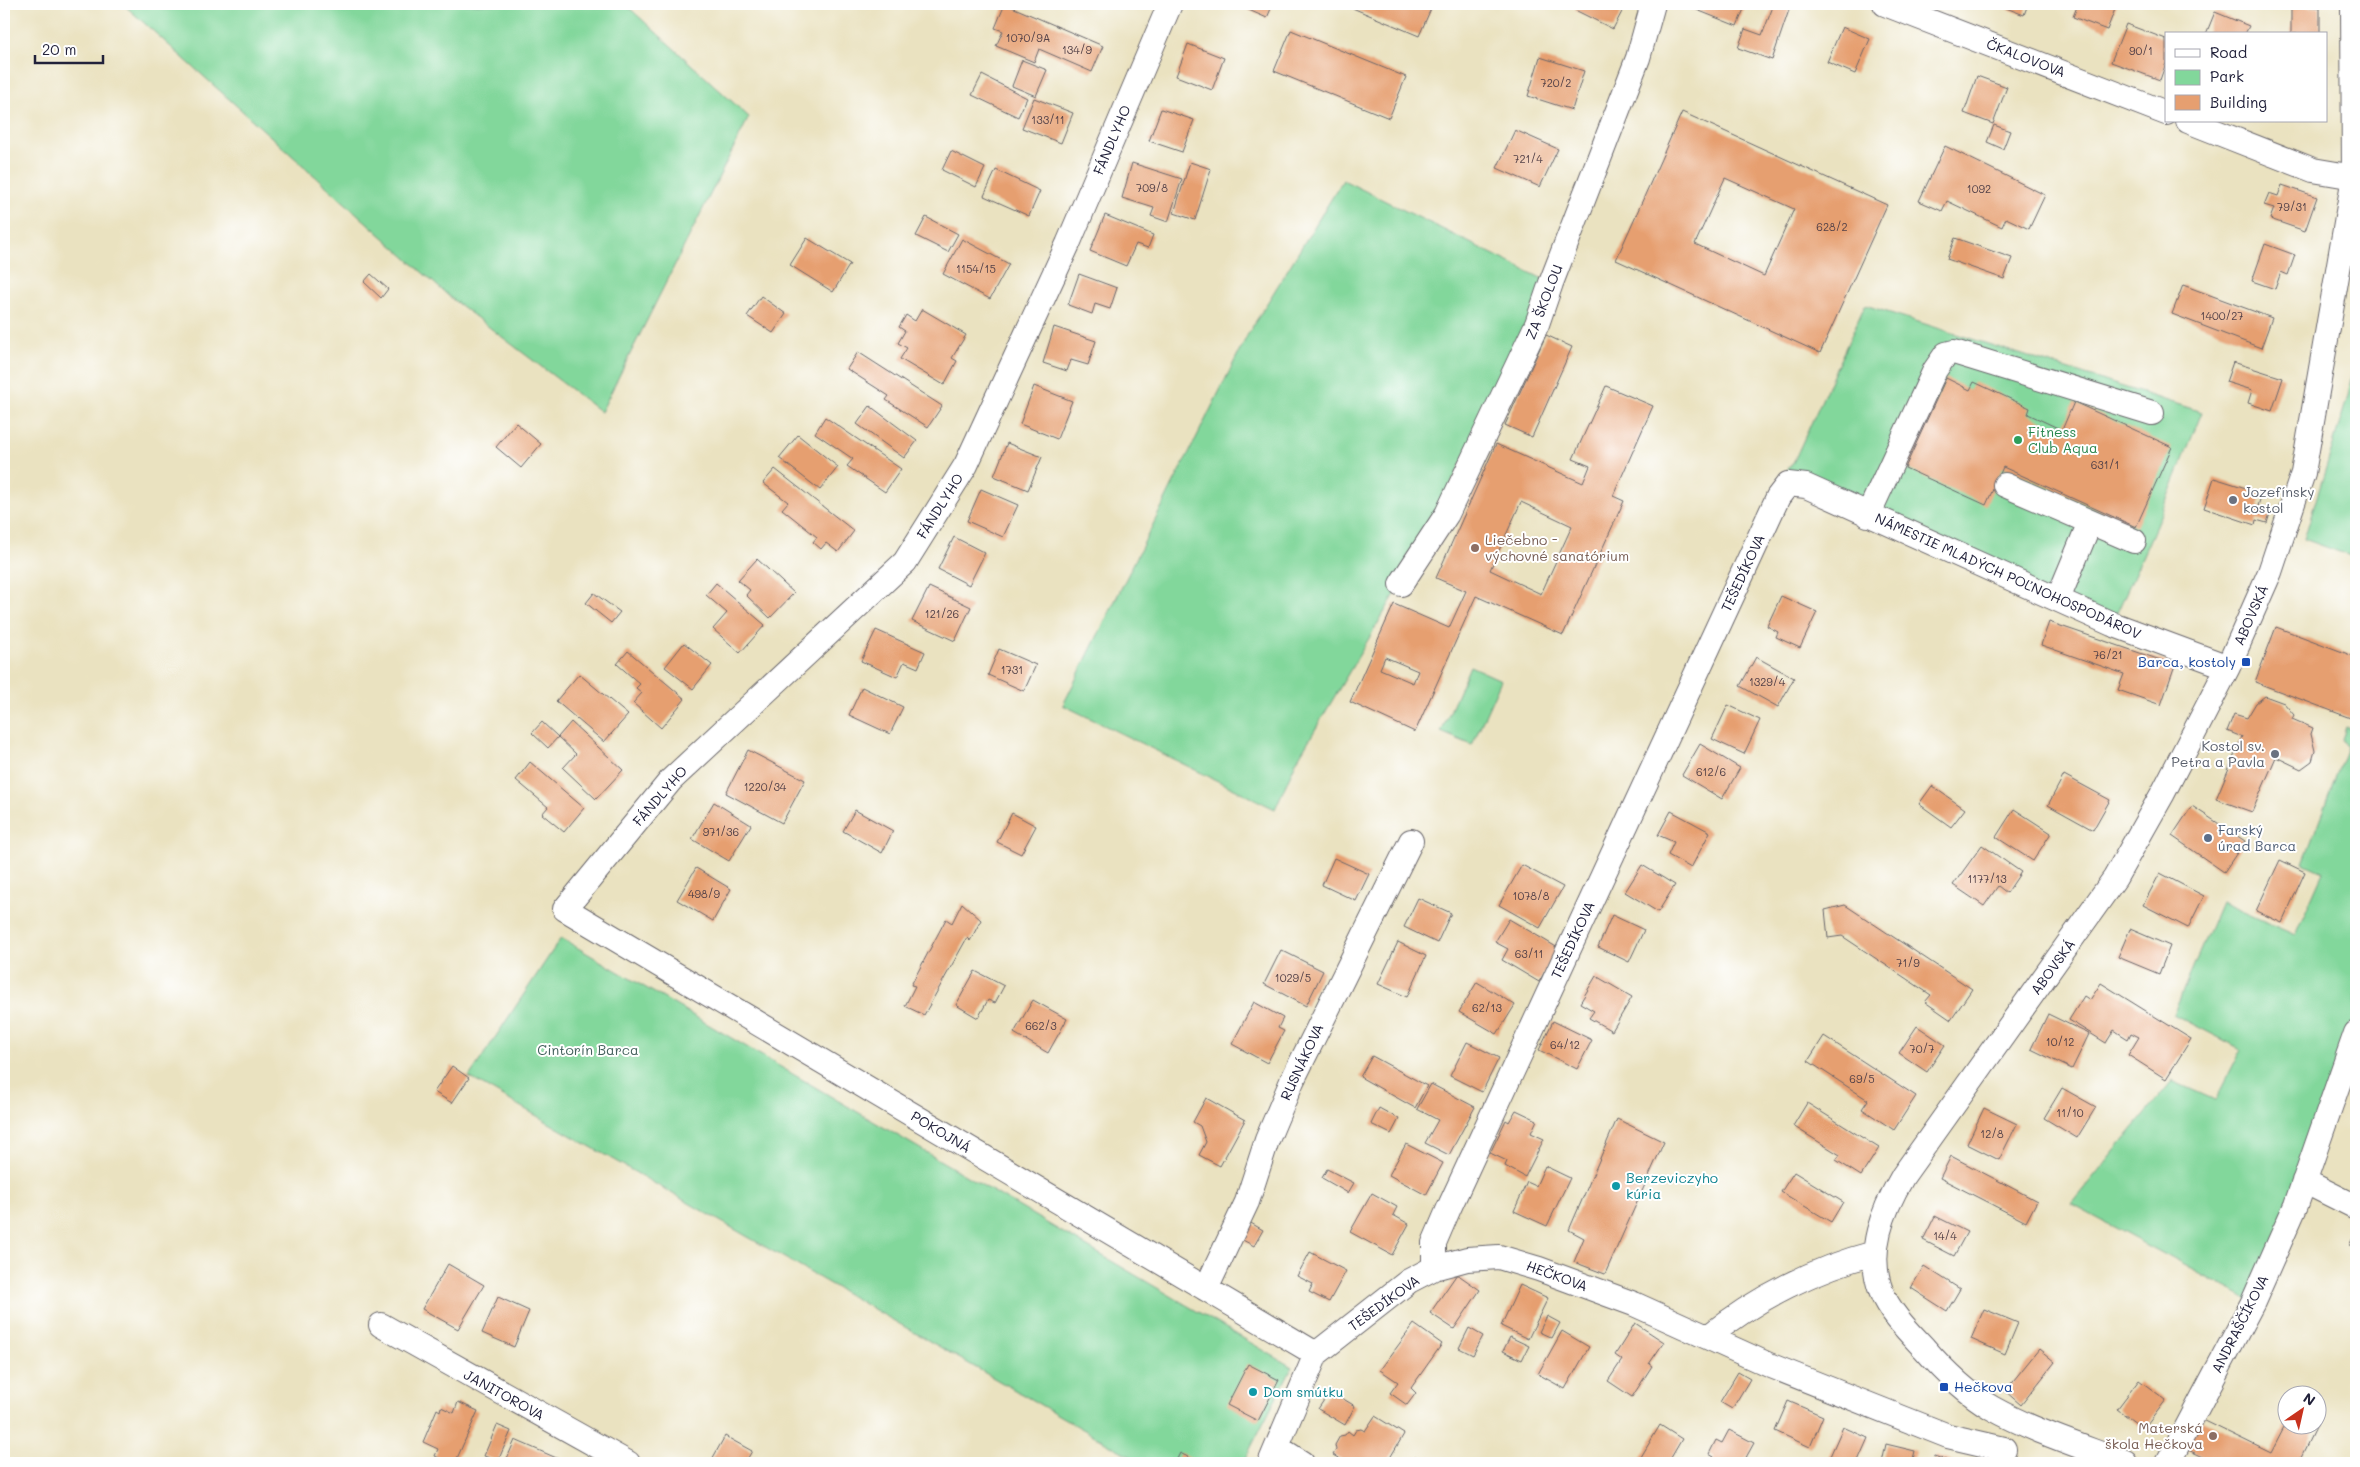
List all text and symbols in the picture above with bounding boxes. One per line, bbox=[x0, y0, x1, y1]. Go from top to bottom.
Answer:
house number: 1070/9A bbox=[1006, 30, 1050, 45]
scale bar bbox=[35, 32, 102, 64]
legend bbox=[2165, 32, 2328, 122]
street label: ČKALOVOVA bbox=[1984, 34, 2068, 81]
text: 20 m bbox=[42, 39, 76, 59]
house number: 134/9 bbox=[1062, 42, 1093, 57]
text: Road bbox=[2210, 42, 2247, 62]
house number: 90/1 bbox=[2129, 43, 2153, 58]
text: Park bbox=[2210, 66, 2244, 86]
house number: 720/2 bbox=[1541, 75, 1571, 90]
text: Building bbox=[2210, 92, 2267, 112]
street label: FÁNDLYHO bbox=[1088, 102, 1135, 178]
house number: 133/11 bbox=[1031, 112, 1065, 127]
house number: 721/4 bbox=[1513, 151, 1543, 166]
house number: 709/8 bbox=[1136, 180, 1168, 195]
house number: 1092 bbox=[1967, 181, 1991, 196]
house number: 79/31 bbox=[2277, 199, 2307, 214]
house number: 628/2 bbox=[1816, 219, 1848, 234]
house number: 1154/15 bbox=[956, 261, 996, 276]
street label: ZA ŠKOLOU bbox=[1521, 262, 1567, 342]
house number: 1400/27 bbox=[2201, 308, 2243, 323]
place label: Fitness Club Aqua bbox=[2028, 422, 2098, 457]
marker: Fitness Club Aqua bbox=[2012, 434, 2024, 446]
house number: 631/1 bbox=[2091, 457, 2119, 472]
street label: FÁNDLYHO bbox=[912, 469, 967, 542]
place label: Jozefínsky kostol bbox=[2243, 482, 2315, 517]
marker: Jozefínsky kostol bbox=[2227, 494, 2239, 506]
street label: NÁMESTIE MLADÝCH POĽNOHOSPODÁROV bbox=[1872, 508, 2144, 643]
place label: Liečebno - výchovné sanatórium bbox=[1485, 530, 1629, 565]
street label: TEŠEDÍKOVA bbox=[1716, 531, 1769, 615]
marker: Liečebno - výchovné sanatórium bbox=[1469, 542, 1481, 554]
street label: ABOVSKÁ bbox=[2229, 581, 2272, 648]
house number: 121/26 bbox=[925, 606, 959, 621]
house number: 76/21 bbox=[2093, 647, 2123, 662]
place label: Barca, kostoly bbox=[2138, 652, 2236, 671]
marker: Barca, kostoly bbox=[2240, 656, 2252, 668]
house number: 1731 bbox=[1001, 662, 1023, 677]
house number: 1329/4 bbox=[1749, 674, 1786, 689]
place label: Kostol sv. Petra a Pavla bbox=[2171, 736, 2265, 771]
marker: Kostol sv. Petra a Pavla bbox=[2269, 748, 2281, 760]
street label: FÁNDLYHO bbox=[628, 762, 691, 830]
house number: 612/6 bbox=[1696, 764, 1726, 779]
house number: 1220/34 bbox=[744, 779, 787, 794]
place label: Farský úrad Barca bbox=[2218, 820, 2296, 855]
house number: 971/36 bbox=[703, 824, 739, 839]
marker: Farský úrad Barca bbox=[2202, 832, 2214, 844]
house number: 1177/13 bbox=[1967, 871, 2007, 886]
house number: 498/9 bbox=[688, 886, 720, 901]
house number: 1078/8 bbox=[1513, 888, 1550, 903]
street label: TEŠEDÍKOVA bbox=[1546, 898, 1599, 982]
street label: ABOVSKÁ bbox=[2026, 935, 2079, 998]
house number: 63/11 bbox=[1515, 946, 1543, 961]
house number: 71/9 bbox=[1896, 955, 1920, 970]
house number: 1029/5 bbox=[1275, 970, 1311, 985]
house number: 62/13 bbox=[1472, 1000, 1503, 1015]
house number: 662/3 bbox=[1025, 1018, 1057, 1033]
street label: RUSNÁKOVA bbox=[1276, 1020, 1328, 1103]
house number: 10/12 bbox=[2046, 1034, 2074, 1049]
house number: 64/12 bbox=[1550, 1037, 1580, 1052]
park label: Cintorín Barca bbox=[537, 1040, 639, 1059]
house number: 70/7 bbox=[1910, 1041, 1934, 1056]
house number: 69/5 bbox=[1849, 1071, 1875, 1086]
house number: 11/10 bbox=[2056, 1105, 2084, 1120]
street label: POKOJNÁ bbox=[908, 1106, 975, 1157]
house number: 12/8 bbox=[1980, 1126, 2004, 1141]
place label: Berzeviczyho kúria bbox=[1626, 1168, 1718, 1203]
marker: Berzeviczyho kúria bbox=[1610, 1180, 1622, 1192]
house number: 14/4 bbox=[1933, 1228, 1957, 1243]
street label: HEČKOVA bbox=[1524, 1256, 1591, 1295]
street label: TEŠEDÍKOVA bbox=[1344, 1270, 1423, 1335]
street label: ANDRAŠČÍKOVA bbox=[2207, 1271, 2273, 1376]
street label: JANITOROVA bbox=[461, 1365, 548, 1425]
place label: Hečkova bbox=[1954, 1377, 2013, 1396]
marker: Hečkova bbox=[1938, 1381, 1950, 1393]
place label: Dom smútku bbox=[1263, 1382, 1343, 1401]
north arrow bbox=[2278, 1384, 2328, 1434]
marker: Dom smútku bbox=[1247, 1386, 1259, 1398]
text: N bbox=[2300, 1388, 2319, 1410]
place label: Materská škola Hečkova bbox=[2105, 1418, 2203, 1453]
marker: Materská škola Hečkova bbox=[2207, 1430, 2219, 1442]

